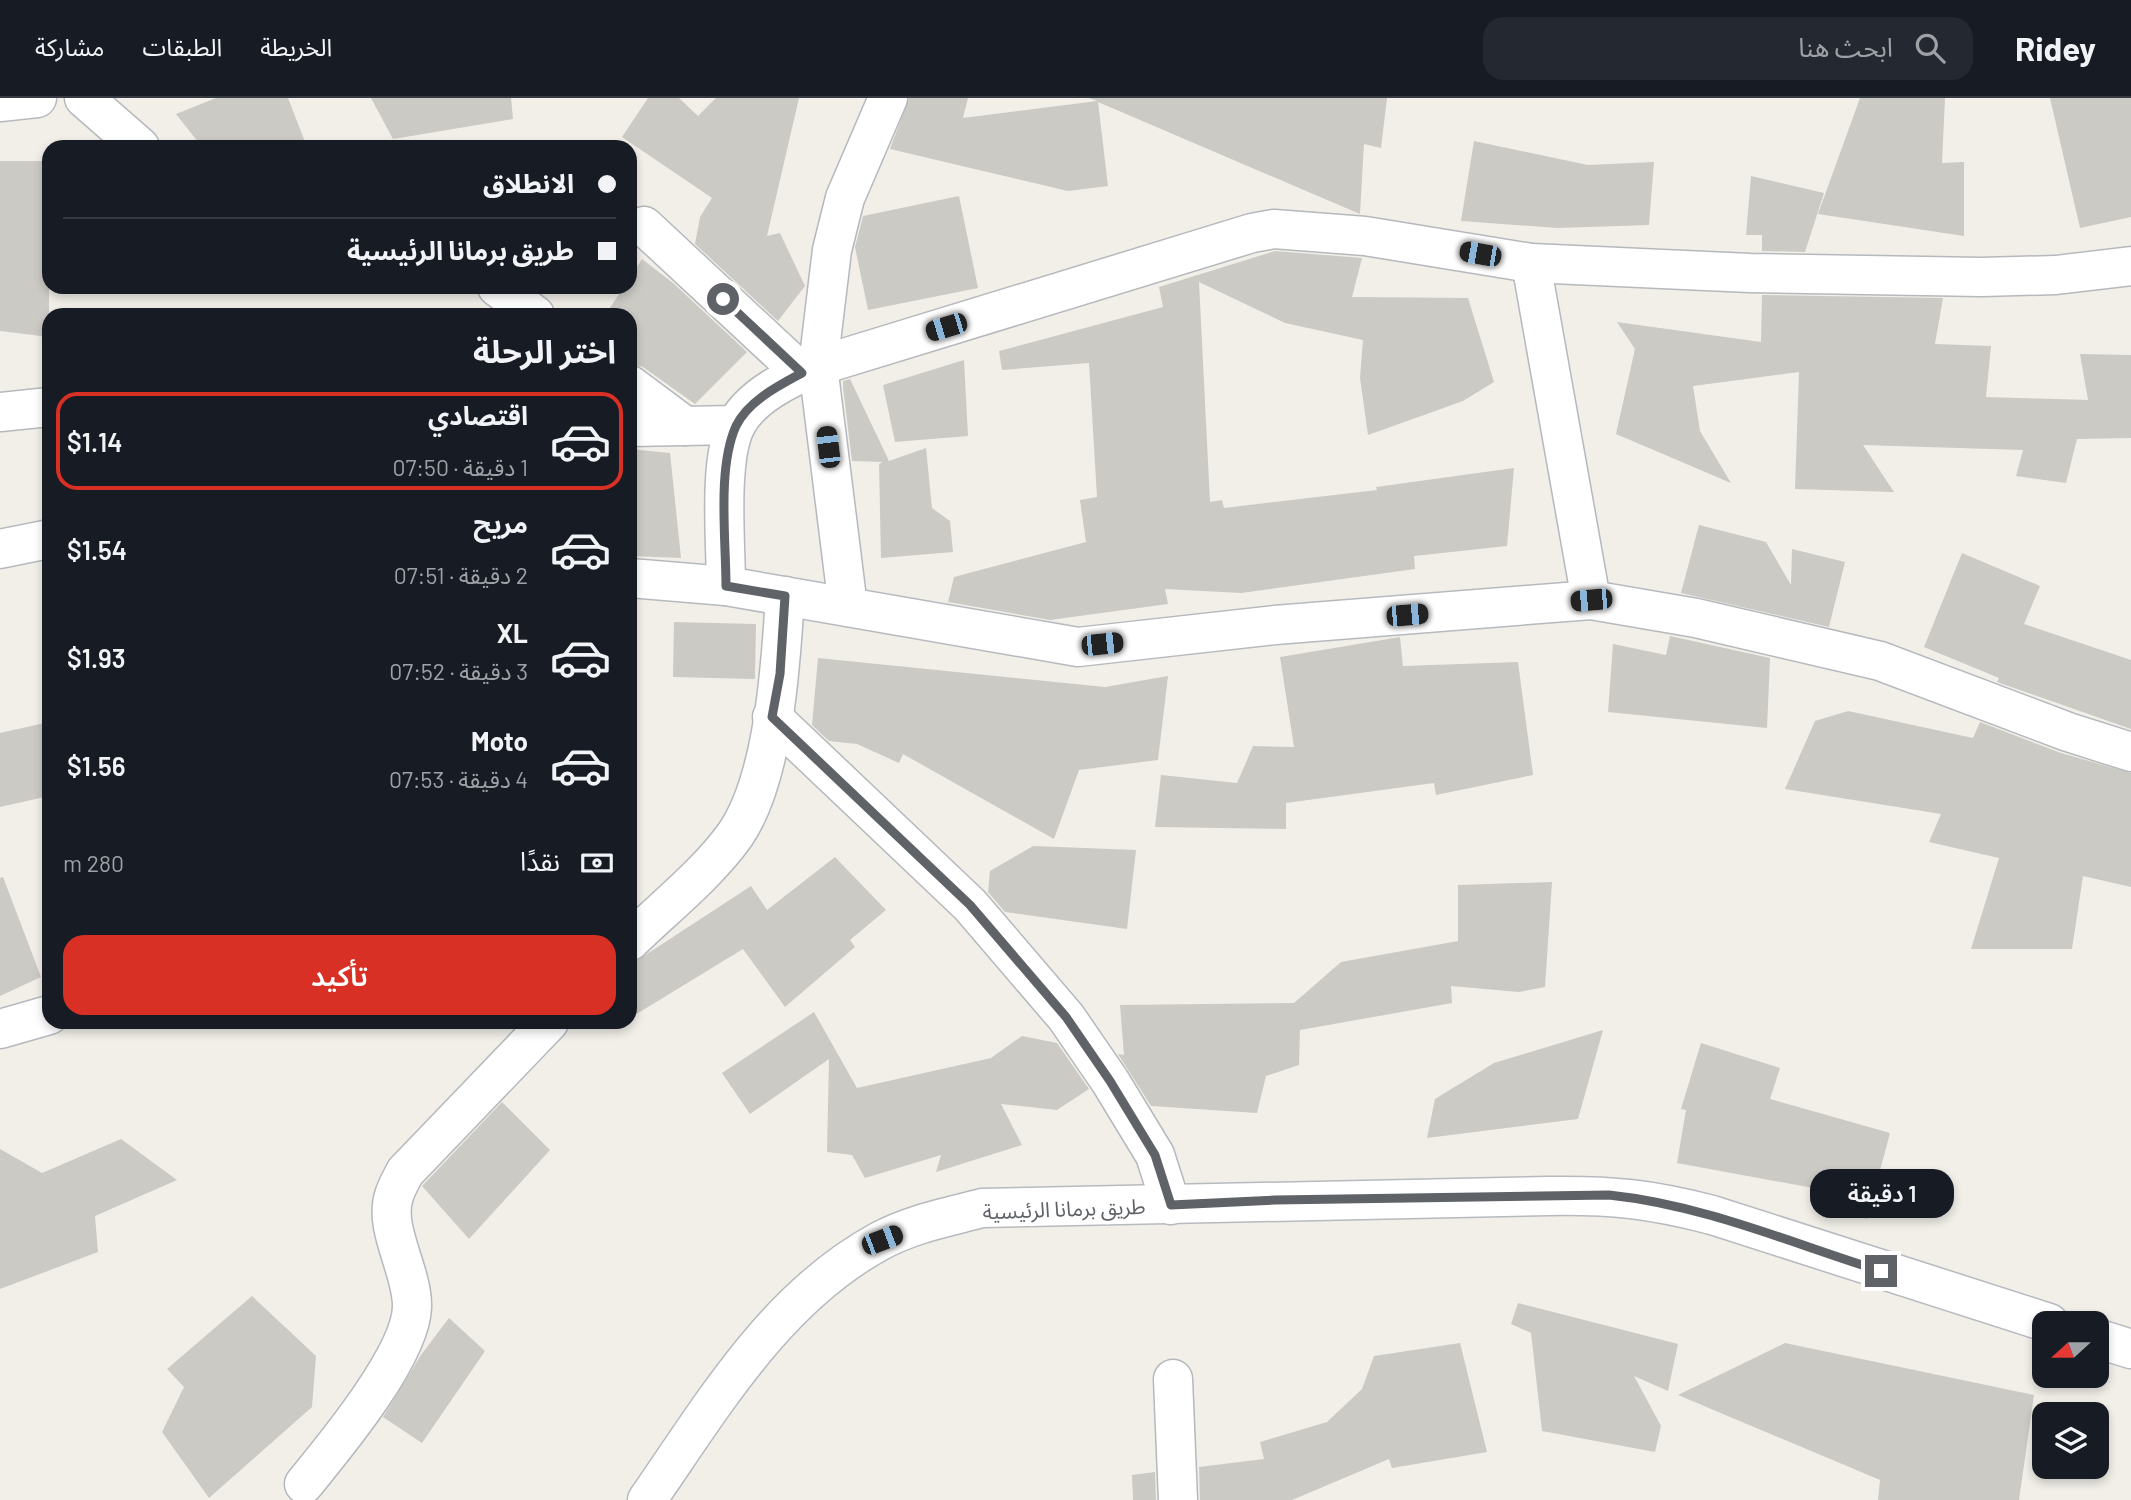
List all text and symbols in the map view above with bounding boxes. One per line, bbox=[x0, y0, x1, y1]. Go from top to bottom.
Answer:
search box bbox=[1483, 17, 1973, 80]
text: Ridey bbox=[2015, 28, 2096, 68]
icon: search bbox=[1911, 29, 1949, 67]
text: ابحث هنا bbox=[1798, 31, 1893, 62]
text: مشاركة bbox=[35, 32, 104, 61]
text: الطبقات bbox=[142, 32, 222, 61]
text: الخريطة bbox=[260, 32, 332, 61]
text: الانطلاق bbox=[483, 167, 574, 198]
text: طريق برمانا الرئيسية bbox=[347, 234, 574, 265]
car bbox=[1458, 240, 1503, 268]
route start bbox=[707, 283, 739, 315]
car bbox=[923, 311, 970, 343]
text: اختر الرحلة bbox=[473, 331, 616, 369]
text: اقتصادي bbox=[428, 399, 528, 430]
icon: car bbox=[549, 410, 612, 473]
car bbox=[816, 425, 841, 469]
text: $1.14 bbox=[67, 426, 122, 457]
text: 1 دقيقة · 07:50 bbox=[392, 453, 528, 481]
text: مريح bbox=[473, 507, 528, 538]
icon: car bbox=[549, 518, 612, 581]
text: $1.54 bbox=[67, 534, 127, 565]
text: 2 دقيقة · 07:51 bbox=[394, 561, 528, 589]
car bbox=[1570, 588, 1613, 612]
car bbox=[1386, 603, 1429, 627]
text: XL bbox=[497, 617, 528, 648]
icon: car bbox=[549, 626, 612, 689]
car bbox=[1081, 631, 1124, 657]
text: $1.93 bbox=[67, 642, 126, 673]
text: 3 دقيقة · 07:52 bbox=[389, 657, 528, 685]
text: Moto bbox=[471, 725, 528, 756]
icon: car bbox=[549, 734, 612, 797]
text: $1.56 bbox=[67, 750, 126, 781]
text: 4 دقيقة · 07:53 bbox=[389, 765, 528, 793]
icon: cash bbox=[578, 844, 616, 882]
text: نقدًا bbox=[520, 845, 560, 876]
text: 280 m bbox=[63, 849, 124, 877]
button: تأكيد bbox=[63, 935, 616, 1015]
callout: 1 دقيقة bbox=[1809, 1170, 1953, 1218]
text: 1 دقيقة bbox=[1848, 1179, 1916, 1207]
street label: طريق برمانا الرئيسية bbox=[982, 1193, 1146, 1225]
car bbox=[859, 1223, 906, 1257]
route end bbox=[1865, 1255, 1897, 1287]
north arrow bbox=[2032, 1311, 2109, 1388]
map controls bbox=[2032, 1311, 2109, 1479]
button: layers bbox=[2032, 1402, 2109, 1479]

